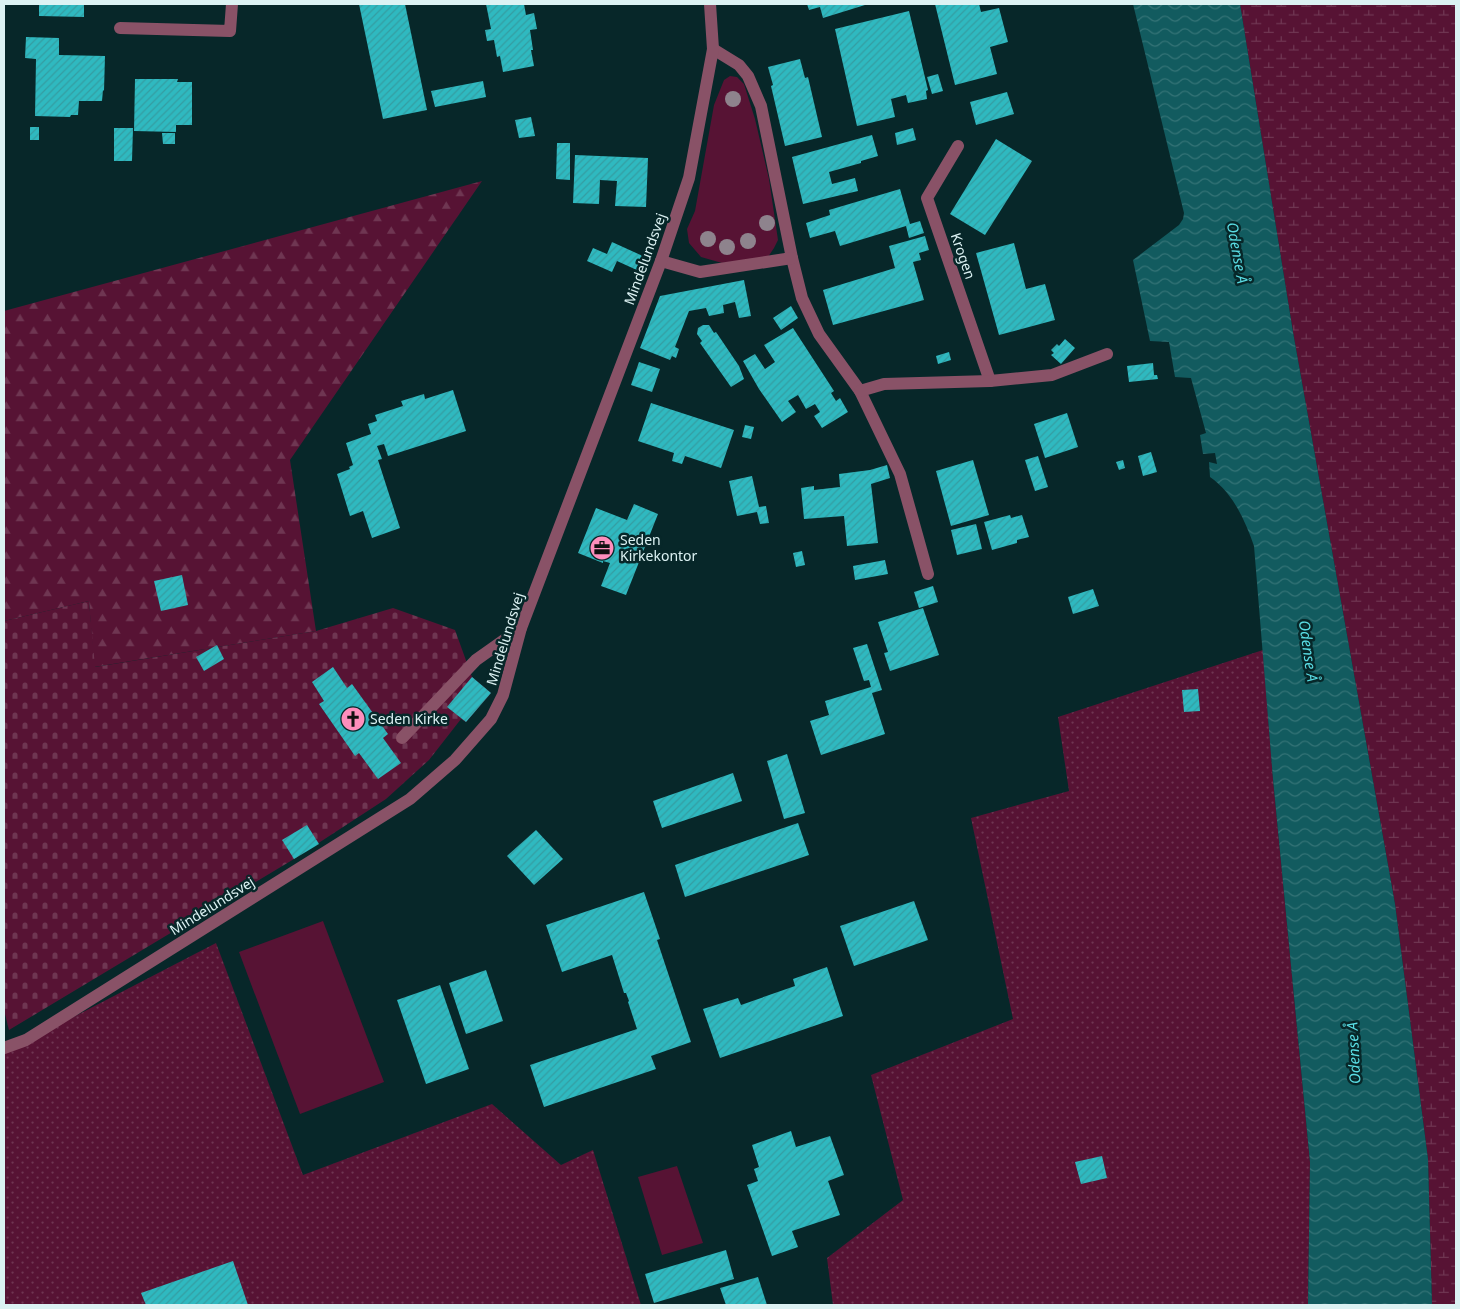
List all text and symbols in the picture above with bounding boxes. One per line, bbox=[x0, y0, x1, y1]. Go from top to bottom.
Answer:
street label: Mindelundsvej bbox=[619, 210, 670, 307]
water label: Odense Å bbox=[1223, 221, 1253, 285]
street label: Krogen bbox=[947, 230, 980, 282]
place label: Seden Kirkekontor bbox=[620, 530, 698, 565]
office icon: Seden Kirkekontor bbox=[589, 535, 615, 561]
street label: Mindelundsvej bbox=[481, 590, 528, 688]
water label: Odense Å bbox=[1295, 619, 1323, 683]
church icon: Seden Kirke bbox=[340, 706, 366, 732]
place label: Seden Kirke bbox=[370, 709, 448, 728]
street label: Mindelundsvej bbox=[166, 872, 258, 939]
water label: Odense Å bbox=[1341, 1022, 1365, 1085]

